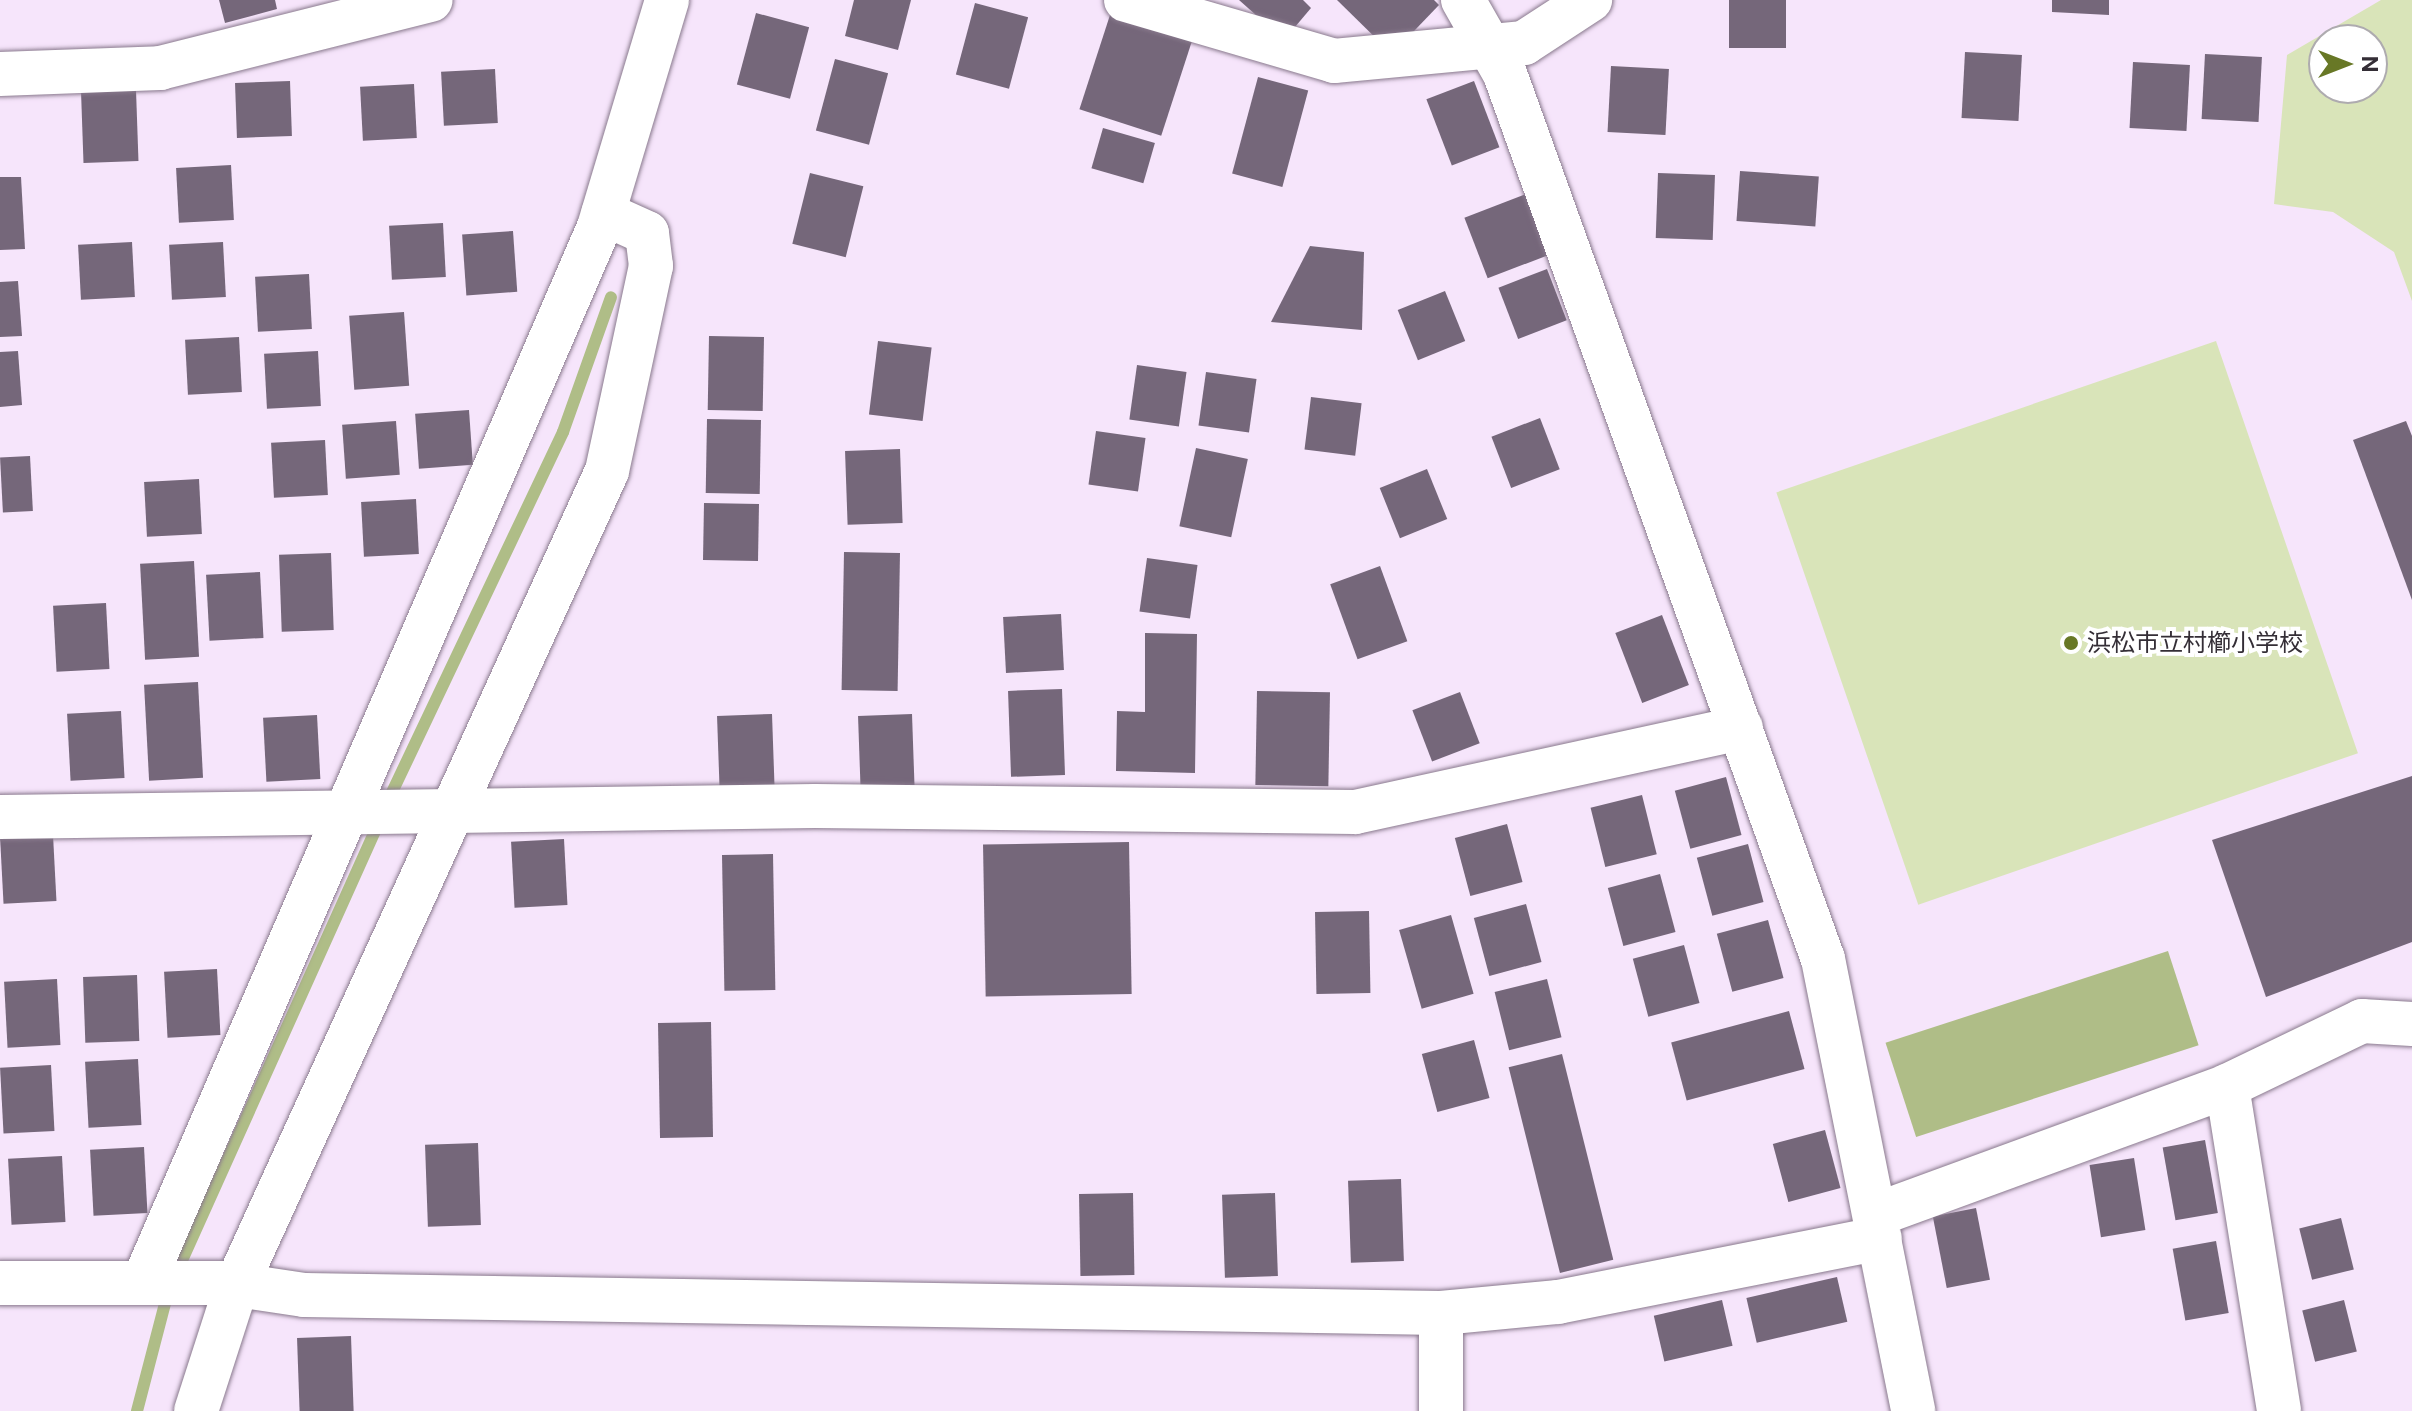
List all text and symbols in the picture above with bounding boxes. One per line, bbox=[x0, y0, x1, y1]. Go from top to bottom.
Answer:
north arrow bbox=[2308, 24, 2388, 104]
text: N bbox=[2357, 55, 2383, 73]
place label: 浜松市立村櫛小学校 bbox=[2087, 629, 2303, 657]
marker: 浜松市立村櫛小学校 bbox=[2062, 634, 2080, 652]

